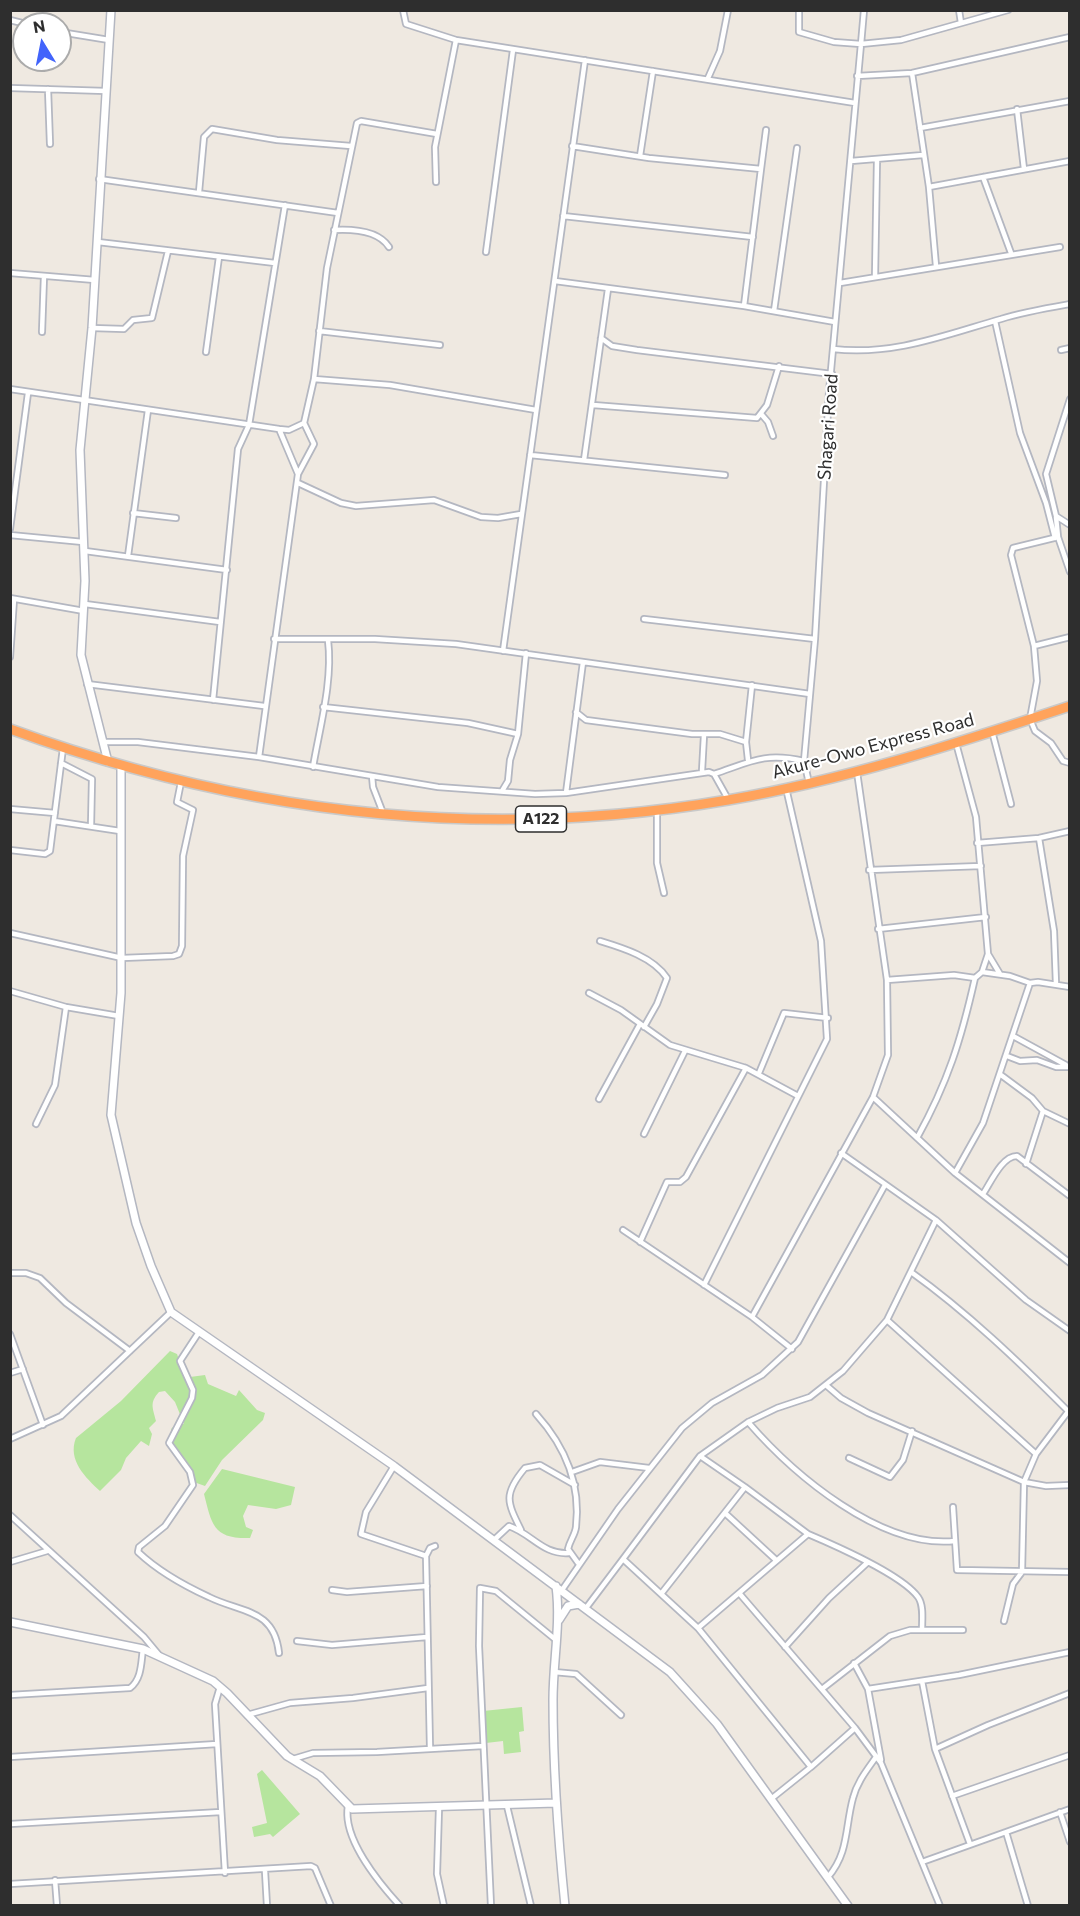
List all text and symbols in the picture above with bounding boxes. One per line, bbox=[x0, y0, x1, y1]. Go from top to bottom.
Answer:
north arrow bbox=[12, 12, 72, 72]
text: N bbox=[32, 15, 47, 36]
street label: Shagari Road bbox=[814, 373, 842, 481]
street label: Akure-Owo Express Road bbox=[770, 709, 976, 783]
road number: A122 bbox=[516, 806, 566, 832]

